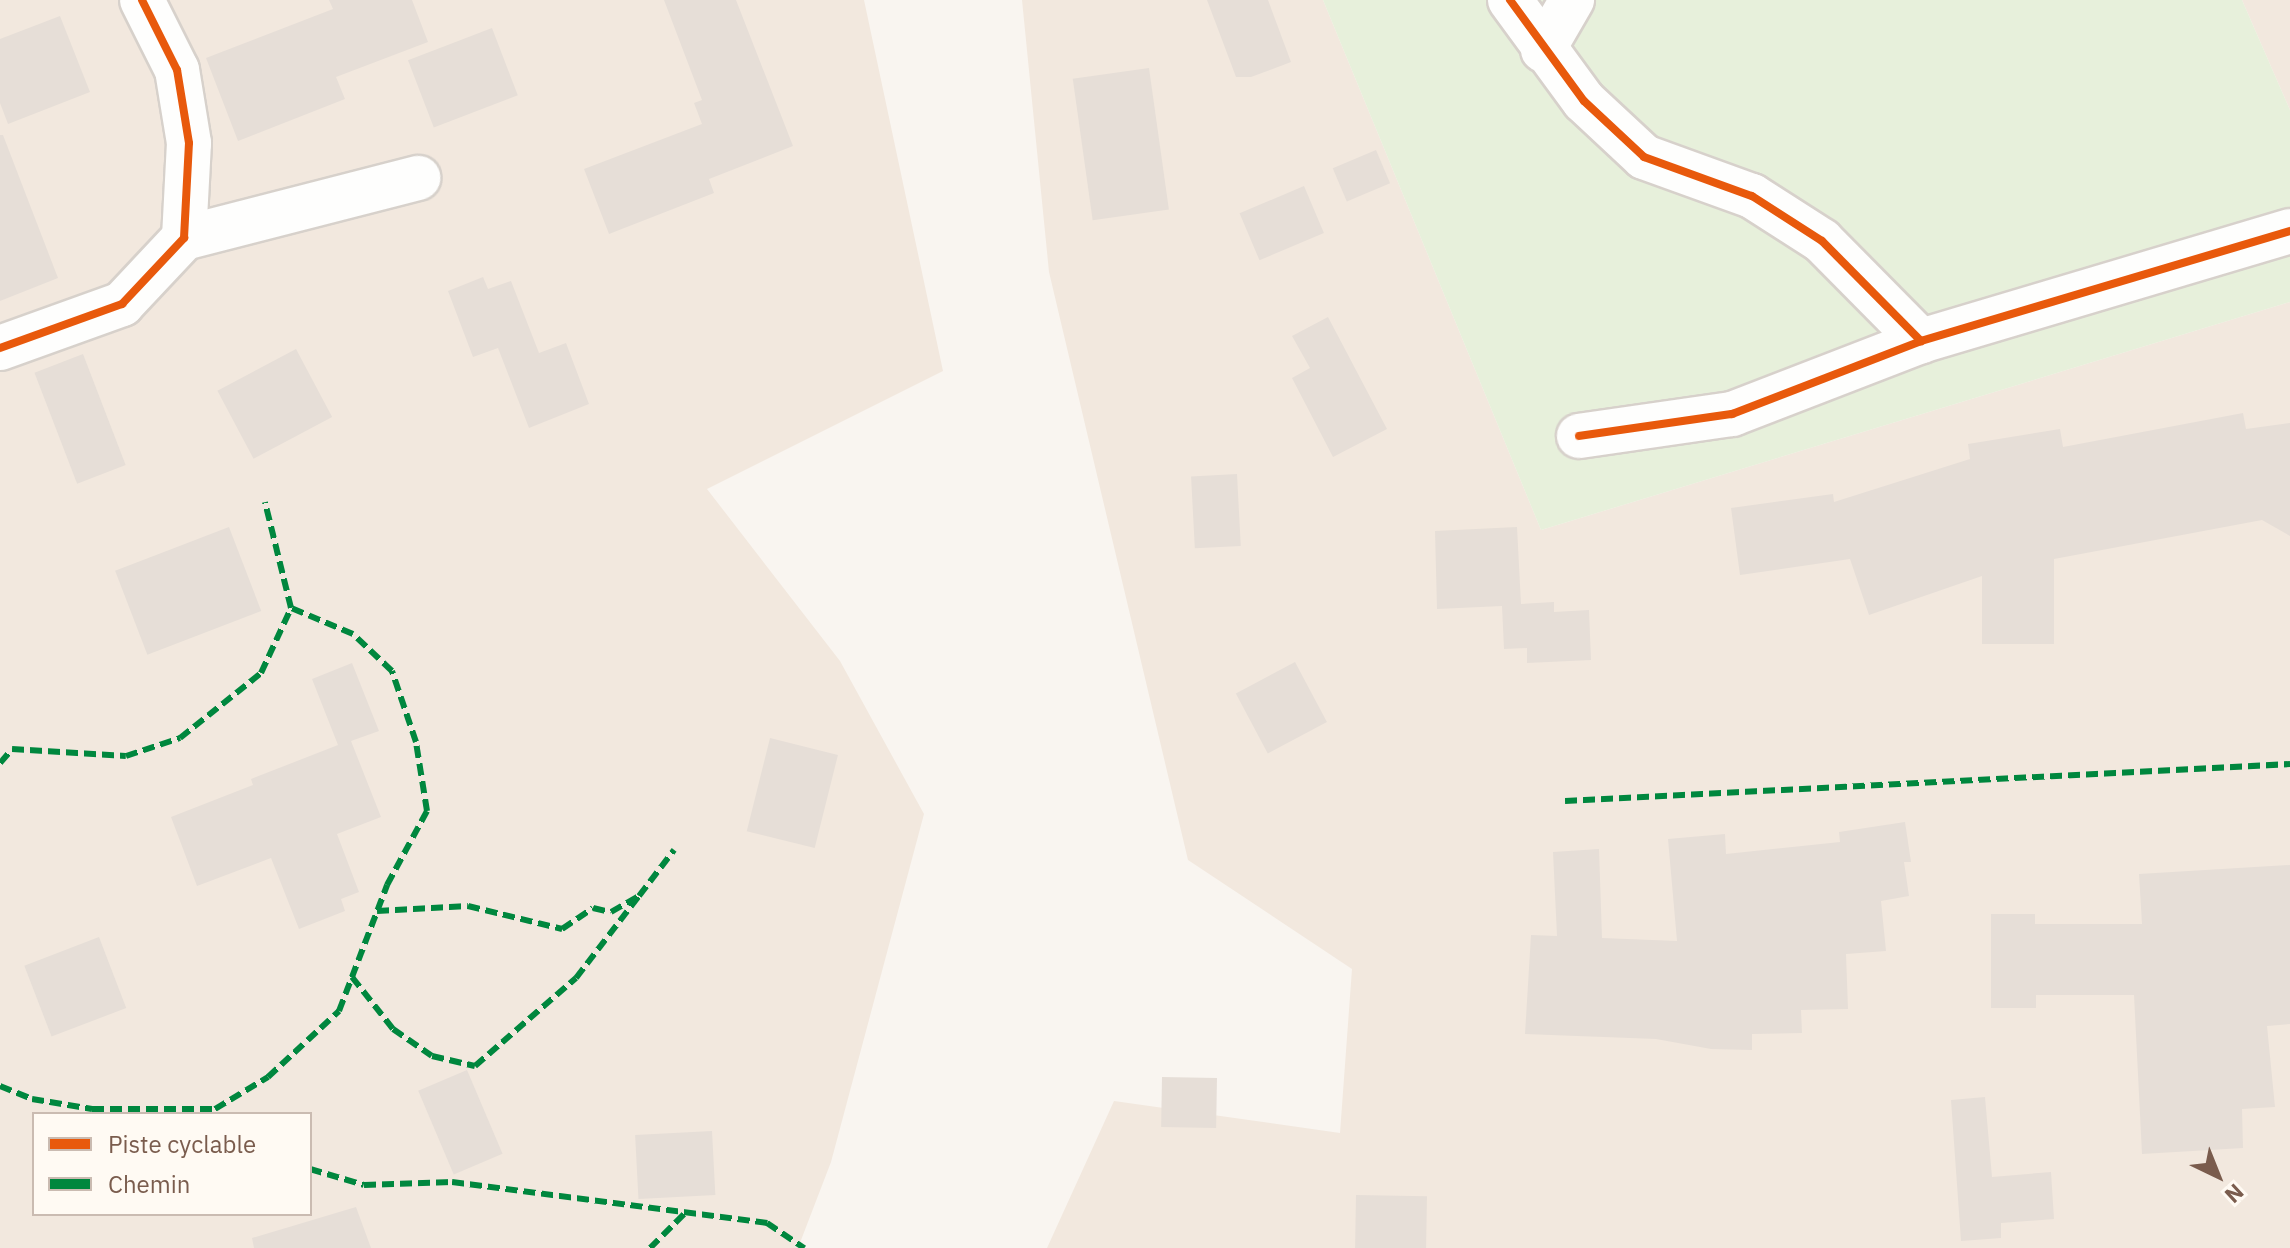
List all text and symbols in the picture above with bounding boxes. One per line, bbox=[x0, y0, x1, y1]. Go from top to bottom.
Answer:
legend bbox=[32, 1112, 312, 1216]
text: Piste cyclable bbox=[108, 1128, 256, 1160]
north arrow bbox=[2178, 1136, 2258, 1216]
text: Chemin bbox=[108, 1168, 190, 1200]
text: N bbox=[2219, 1178, 2250, 1210]

